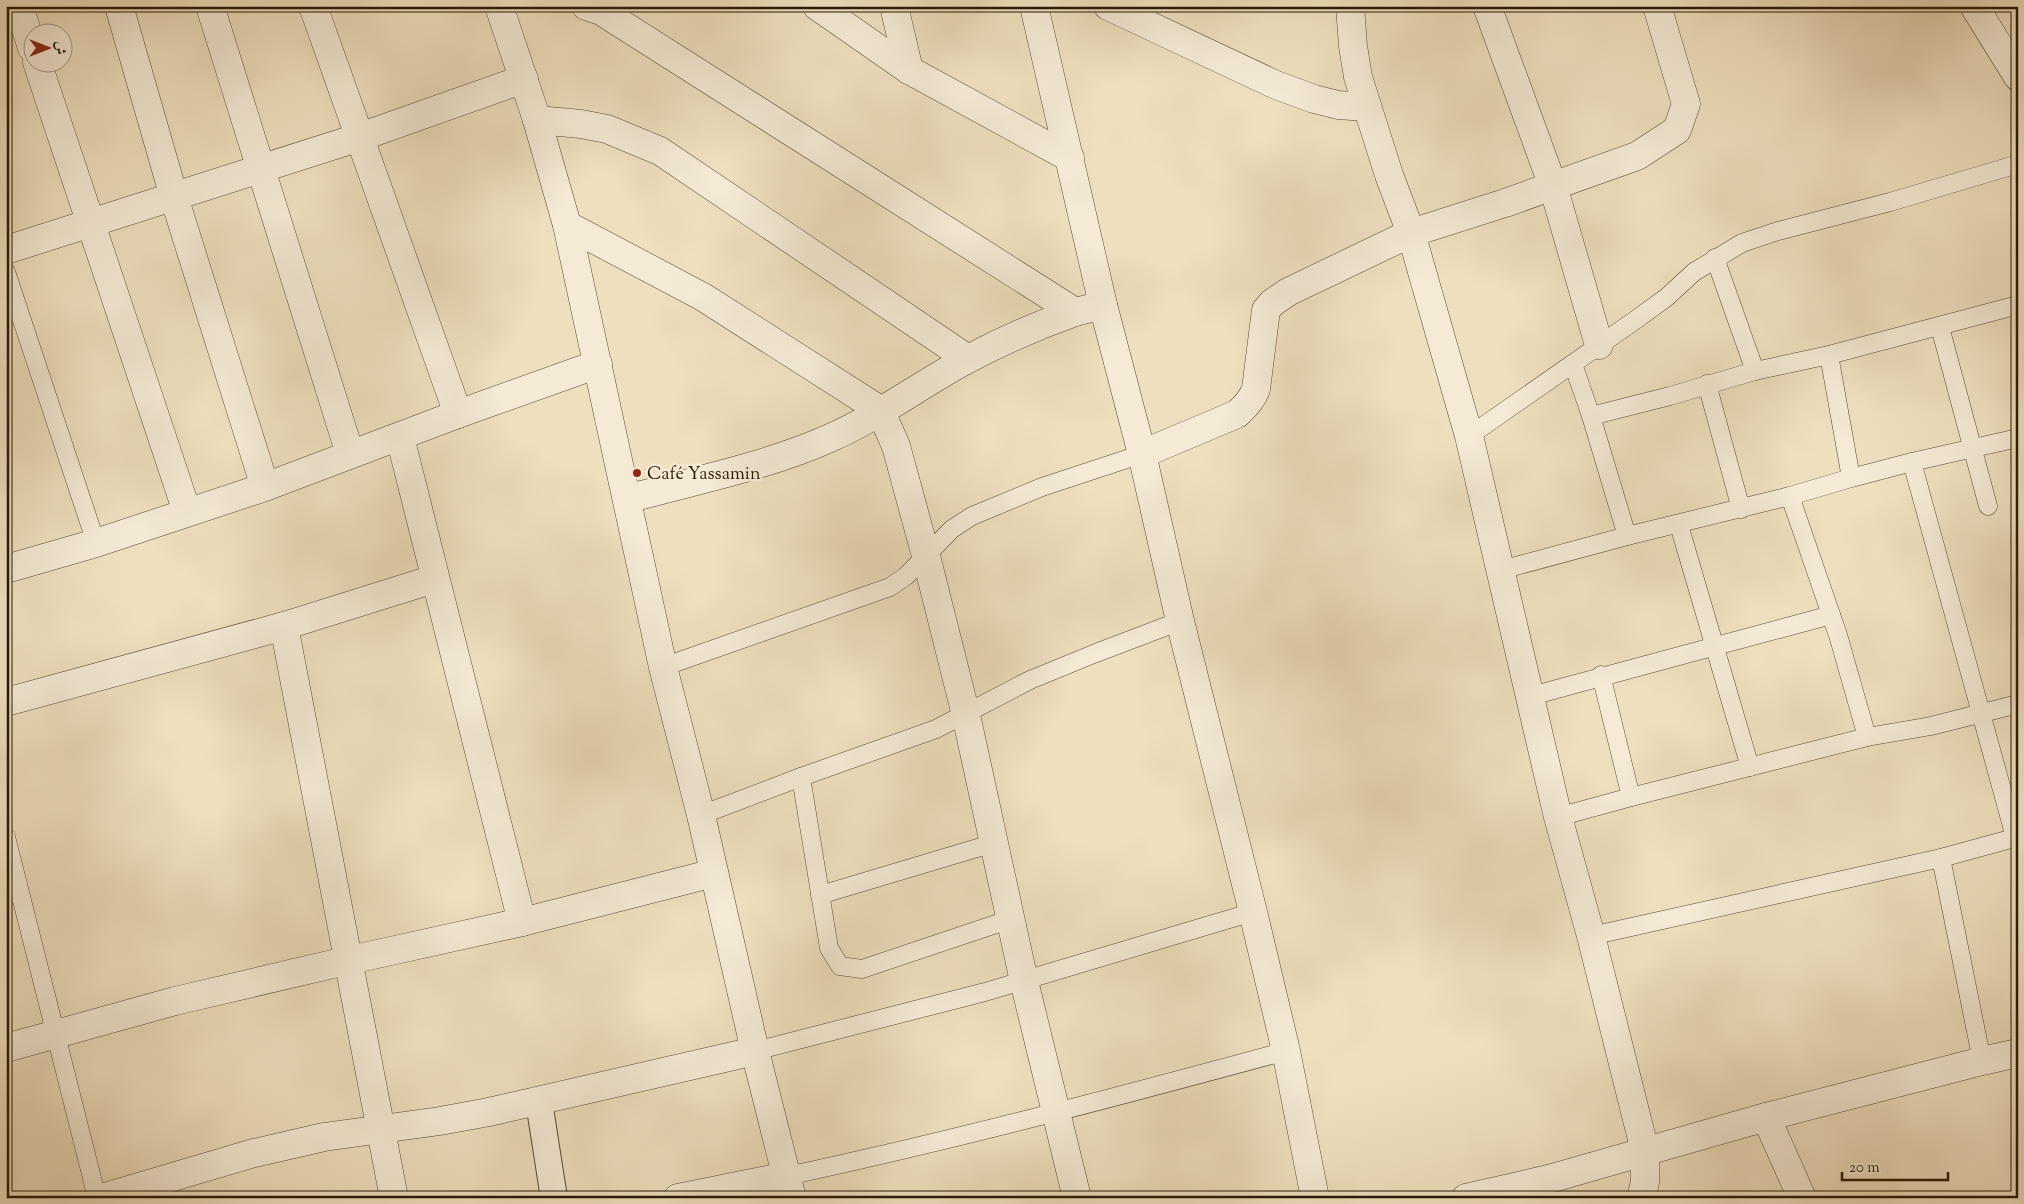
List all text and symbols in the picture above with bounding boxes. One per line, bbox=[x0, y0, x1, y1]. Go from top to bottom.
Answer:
north arrow bbox=[22, 22, 72, 72]
text: ش bbox=[49, 41, 69, 55]
place label: Café Yassamin bbox=[647, 462, 761, 488]
marker: Café Yassamin bbox=[631, 467, 643, 479]
scale bar bbox=[1842, 1149, 1948, 1181]
text: 20 m bbox=[1849, 1158, 1880, 1179]

